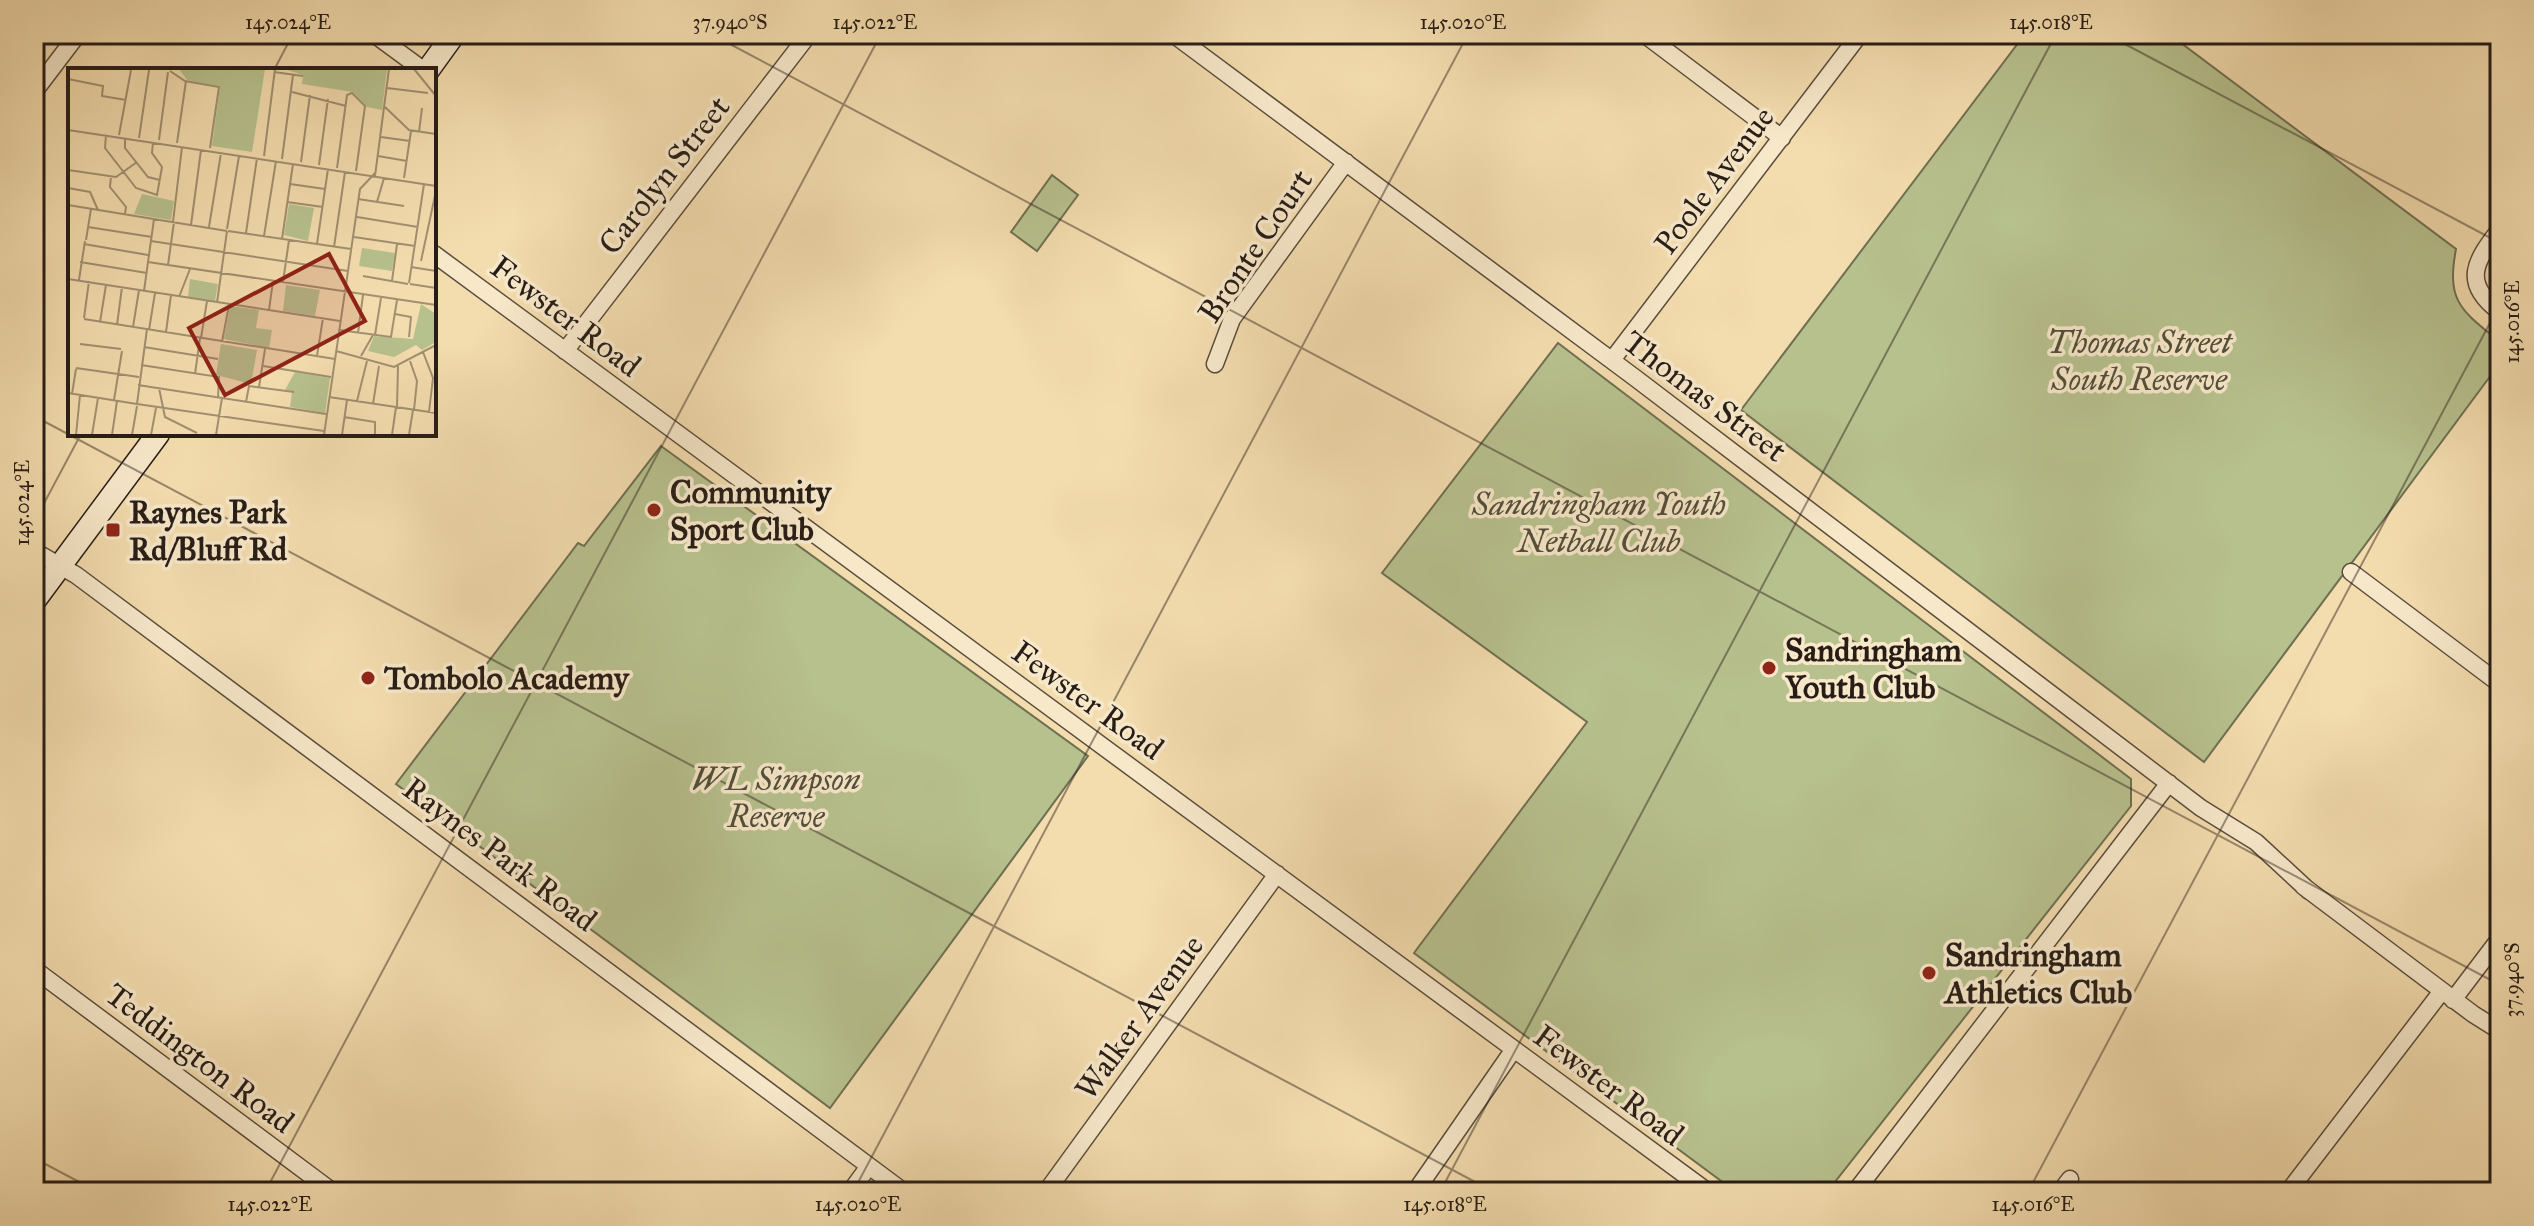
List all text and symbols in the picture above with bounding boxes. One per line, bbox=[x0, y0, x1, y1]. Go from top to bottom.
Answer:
text: 145.024°E bbox=[245, 10, 331, 34]
text: 37.940°S bbox=[693, 10, 767, 34]
text: 145.022°E bbox=[833, 10, 917, 34]
text: 145.020°E bbox=[1420, 10, 1506, 34]
text: 145.018°E bbox=[2009, 10, 2093, 34]
inset map bbox=[68, 68, 436, 436]
street label: Carolyn Street bbox=[590, 88, 738, 262]
street label: Poole Avenue bbox=[1646, 99, 1783, 262]
street label: Bronte Court bbox=[1190, 162, 1321, 330]
street label: Fewster Road bbox=[483, 247, 648, 385]
text: 145.016°E bbox=[2500, 280, 2524, 364]
street label: Thomas Street bbox=[1615, 322, 1794, 470]
park label: Thomas Street South Reserve bbox=[2047, 323, 2233, 399]
text: 145.024°E bbox=[10, 460, 34, 546]
place label: Community Sport Club bbox=[670, 473, 832, 549]
park label: Sandringham Youth Netball Club bbox=[1471, 485, 1726, 561]
place label: Raynes Park Rd/Bluff Rd bbox=[129, 493, 288, 569]
marker: Community Sport Club bbox=[645, 501, 663, 519]
marker: Raynes Park Rd/Bluff Rd bbox=[104, 521, 122, 539]
place label: Sandringham Youth Club bbox=[1785, 631, 1962, 707]
street label: Fewster Road bbox=[1004, 632, 1171, 768]
place label: Tombolo Academy bbox=[384, 659, 630, 698]
marker: Sandringham Youth Club bbox=[1760, 659, 1778, 677]
marker: Tombolo Academy bbox=[359, 669, 377, 687]
park label: WL Simpson Reserve bbox=[692, 760, 861, 836]
street label: Raynes Park Road bbox=[395, 769, 604, 940]
street label: Walker Avenue bbox=[1067, 927, 1212, 1107]
place label: Sandringham Athletics Club bbox=[1943, 936, 2132, 1012]
text: 37.940°S bbox=[2500, 943, 2524, 1017]
marker: Sandringham Athletics Club bbox=[1920, 964, 1938, 982]
street label: Teddington Road bbox=[98, 975, 302, 1142]
street label: Fewster Road bbox=[1526, 1016, 1691, 1154]
text: 145.022°E bbox=[228, 1192, 312, 1216]
text: 145.020°E bbox=[815, 1192, 901, 1216]
text: 145.018°E bbox=[1403, 1192, 1487, 1216]
text: 145.016°E bbox=[1991, 1192, 2075, 1216]

